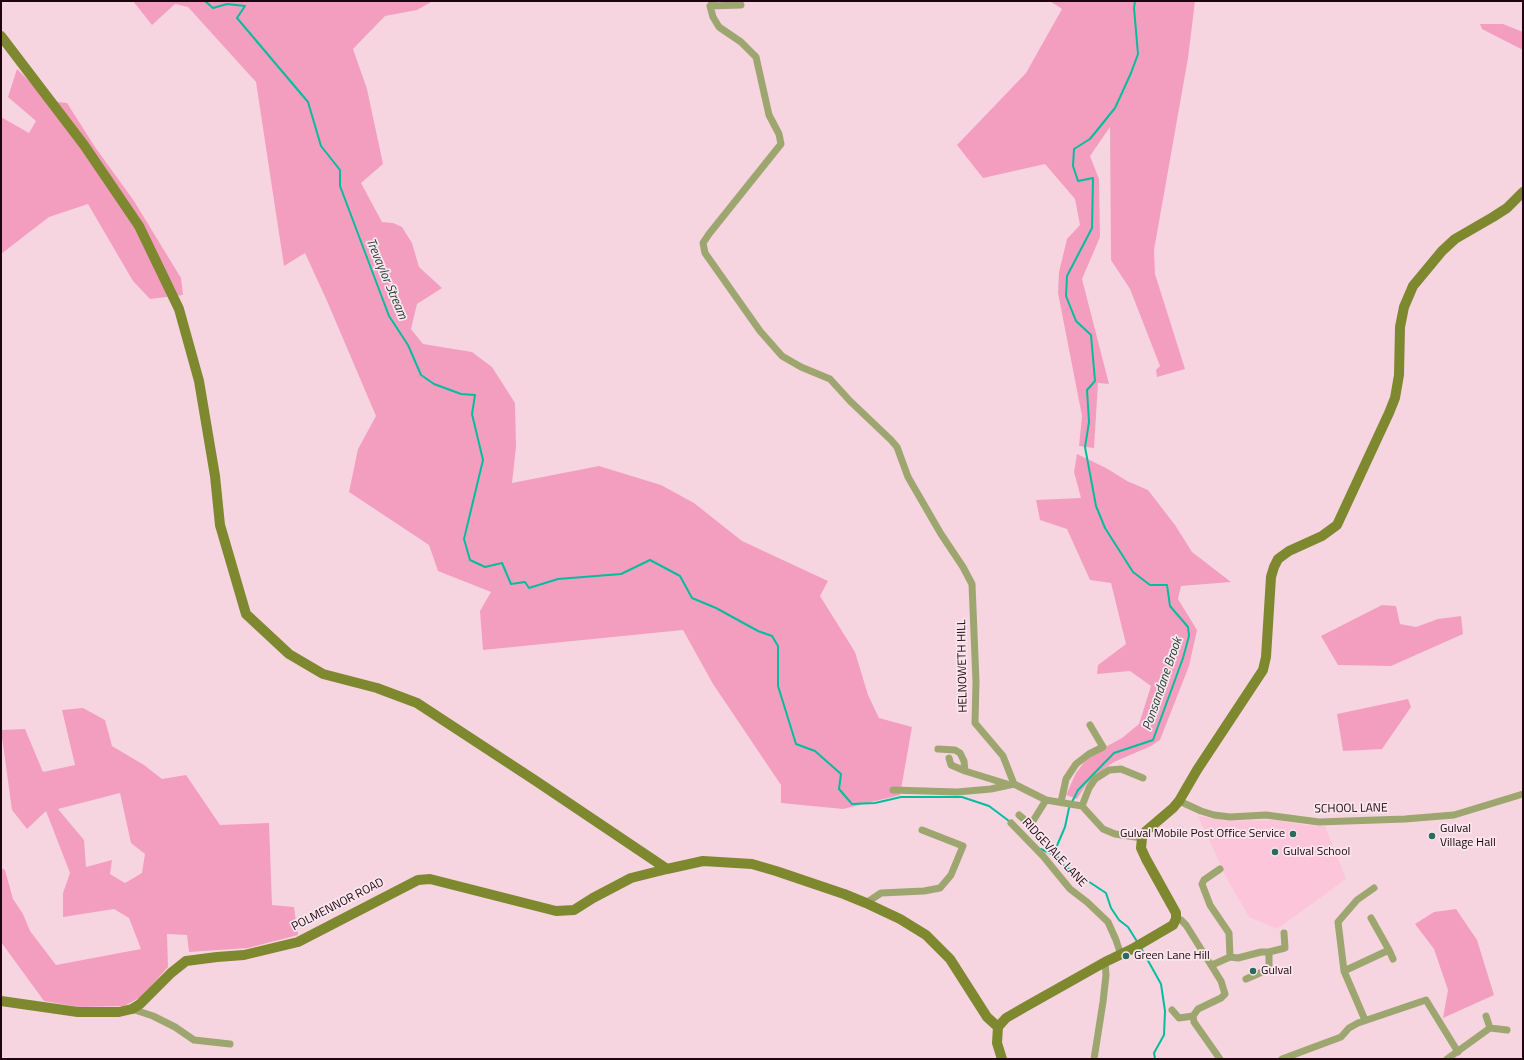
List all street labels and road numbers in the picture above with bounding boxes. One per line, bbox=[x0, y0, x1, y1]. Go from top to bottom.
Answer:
street label: HELNOWETH HILL bbox=[955, 619, 971, 713]
street label: SCHOOL LANE bbox=[1314, 801, 1388, 817]
street label: RIDGEVALE LANE bbox=[1019, 816, 1089, 890]
street label: POLMENNOR ROAD bbox=[289, 875, 387, 935]

